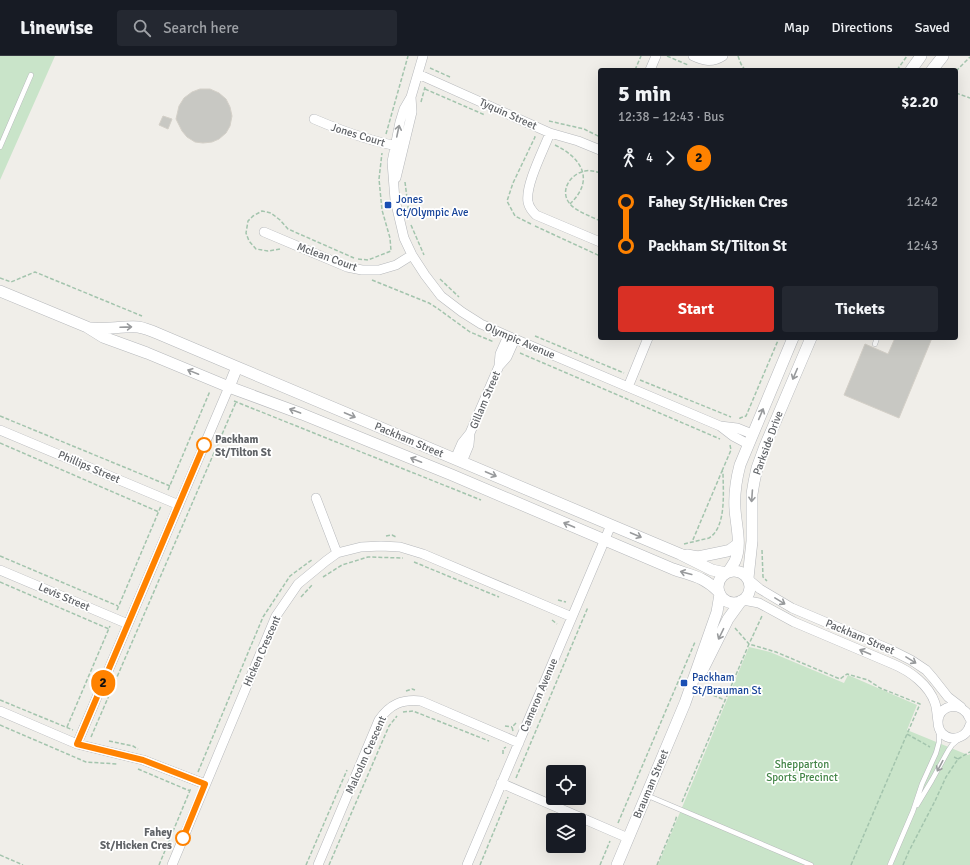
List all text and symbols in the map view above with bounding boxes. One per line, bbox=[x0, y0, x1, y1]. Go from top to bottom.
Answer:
search box bbox=[117, 10, 397, 46]
text: Linewise bbox=[20, 16, 93, 40]
icon: search bbox=[131, 17, 153, 39]
text: Search here bbox=[163, 19, 239, 37]
text: Map bbox=[784, 19, 810, 36]
text: Directions bbox=[832, 19, 893, 36]
text: Saved bbox=[915, 19, 950, 36]
text: 5 min bbox=[618, 80, 671, 107]
text: $2.20 bbox=[901, 93, 938, 111]
street label: Tyquin Street bbox=[477, 96, 539, 133]
text: 12:38 – 12:43 · Bus bbox=[618, 109, 724, 125]
street label: Jones Court bbox=[329, 121, 387, 149]
one-way arrow bbox=[394, 125, 402, 138]
icon: walk bbox=[618, 147, 640, 169]
icon: forward bbox=[659, 147, 681, 169]
text: 2 bbox=[695, 149, 703, 166]
text: 4 bbox=[646, 150, 653, 166]
place label: Jones Ct/Olympic Ave bbox=[396, 193, 468, 219]
text: Fahey St/Hicken Cres bbox=[648, 193, 788, 211]
text: 12:42 bbox=[906, 194, 938, 210]
marker: Jones Ct/Olympic Ave bbox=[383, 200, 393, 210]
text: Packham St/Tilton St bbox=[648, 237, 787, 255]
text: 12:43 bbox=[906, 238, 938, 254]
street label: Mclean Court bbox=[295, 240, 359, 274]
button: Start bbox=[618, 286, 774, 332]
button: Tickets bbox=[782, 286, 938, 332]
street label: Olympic Avenue bbox=[483, 320, 557, 362]
one-way arrow bbox=[119, 324, 132, 331]
one-way arrow bbox=[188, 367, 200, 375]
one-way arrow bbox=[791, 367, 799, 379]
street label: Gillam Street bbox=[467, 369, 503, 431]
one-way arrow bbox=[289, 407, 302, 414]
street label: Parkside Drive bbox=[750, 409, 786, 477]
one-way arrow bbox=[757, 409, 765, 421]
one-way arrow bbox=[344, 412, 356, 419]
street label: Packham Street bbox=[373, 420, 446, 460]
place label: Packham St/Tilton St bbox=[215, 433, 271, 459]
marker: Packham St/Tilton St bbox=[196, 437, 212, 453]
street label: Phillips Street bbox=[56, 448, 122, 486]
one-way arrow bbox=[410, 456, 422, 464]
one-way arrow bbox=[484, 471, 496, 478]
one-way arrow bbox=[749, 489, 756, 502]
one-way arrow bbox=[563, 521, 575, 528]
one-way arrow bbox=[630, 532, 642, 540]
one-way arrow bbox=[679, 569, 692, 576]
street label: Levis Street bbox=[36, 580, 92, 614]
one-way arrow bbox=[774, 598, 786, 606]
street label: Hicken Crescent bbox=[241, 613, 283, 688]
street label: Packham Street bbox=[824, 617, 897, 657]
one-way arrow bbox=[717, 628, 724, 640]
one-way arrow bbox=[859, 647, 871, 655]
street label: Cameron Avenue bbox=[518, 656, 560, 734]
one-way arrow bbox=[906, 656, 917, 664]
line badge: 2 bbox=[90, 670, 116, 696]
place label: Packham St/Brauman St bbox=[692, 671, 762, 697]
text: 2 bbox=[99, 674, 107, 691]
marker: Packham St/Brauman St bbox=[679, 678, 689, 688]
street label: Malcolm Crescent bbox=[343, 714, 389, 796]
street label: Brauman Street bbox=[631, 748, 671, 820]
park label: Shepparton Sports Precinct bbox=[766, 758, 838, 784]
one-way arrow bbox=[935, 760, 943, 772]
map controls bbox=[546, 765, 586, 853]
button: locate bbox=[546, 765, 586, 805]
button: layers bbox=[546, 813, 586, 853]
place label: Fahey St/Hicken Cres bbox=[100, 826, 173, 852]
marker: Fahey St/Hicken Cres bbox=[175, 830, 191, 846]

